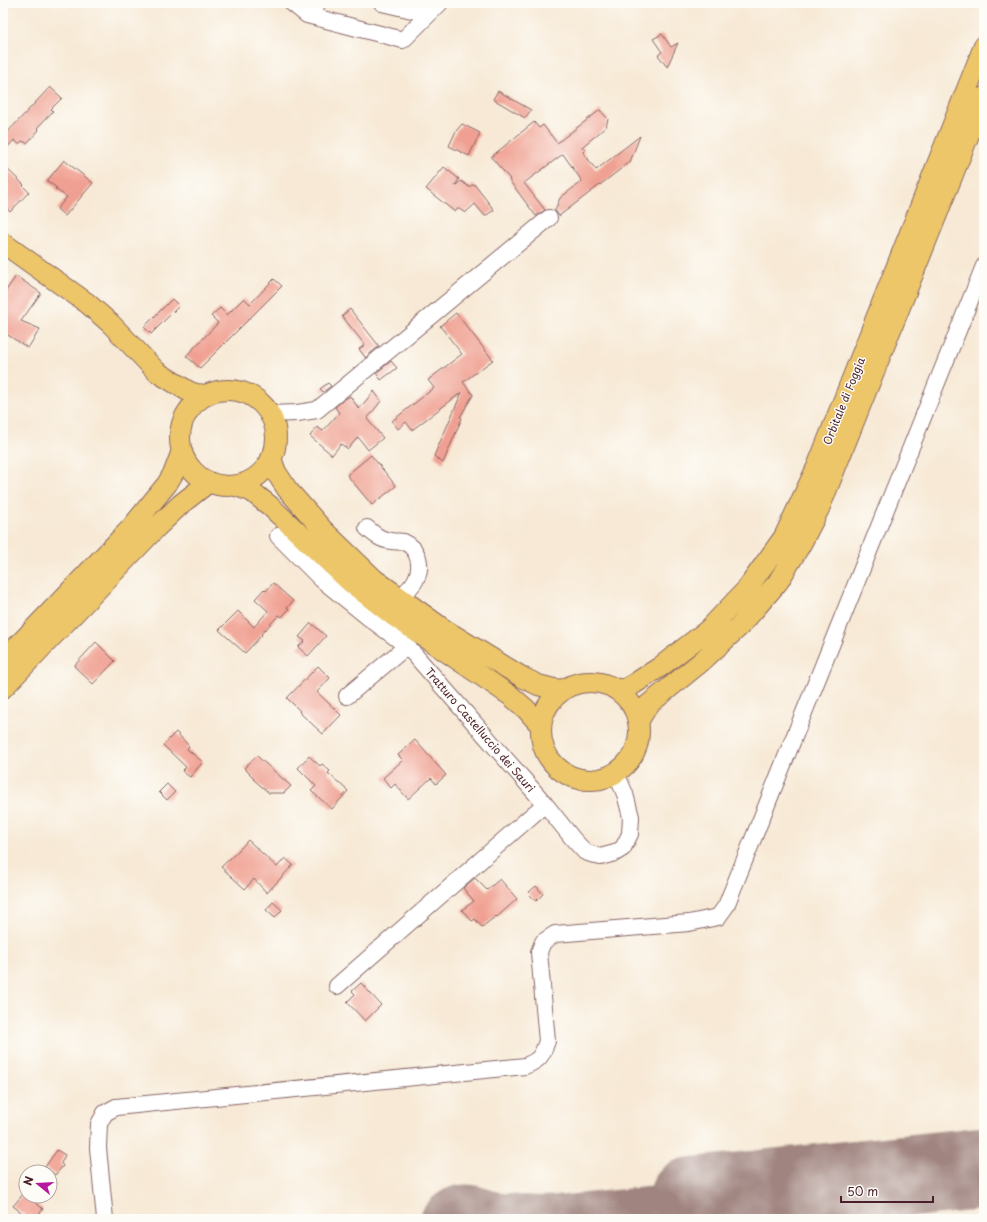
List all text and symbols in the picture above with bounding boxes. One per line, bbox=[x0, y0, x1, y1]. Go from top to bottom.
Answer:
street label: Orbitale di Foggia bbox=[818, 354, 869, 447]
street label: Tratturo Castelluccio dei Sauri bbox=[421, 664, 539, 796]
north arrow bbox=[18, 1164, 58, 1204]
text: N bbox=[19, 1174, 38, 1188]
scale bar bbox=[841, 1178, 933, 1204]
text: 50 m bbox=[847, 1182, 878, 1200]

